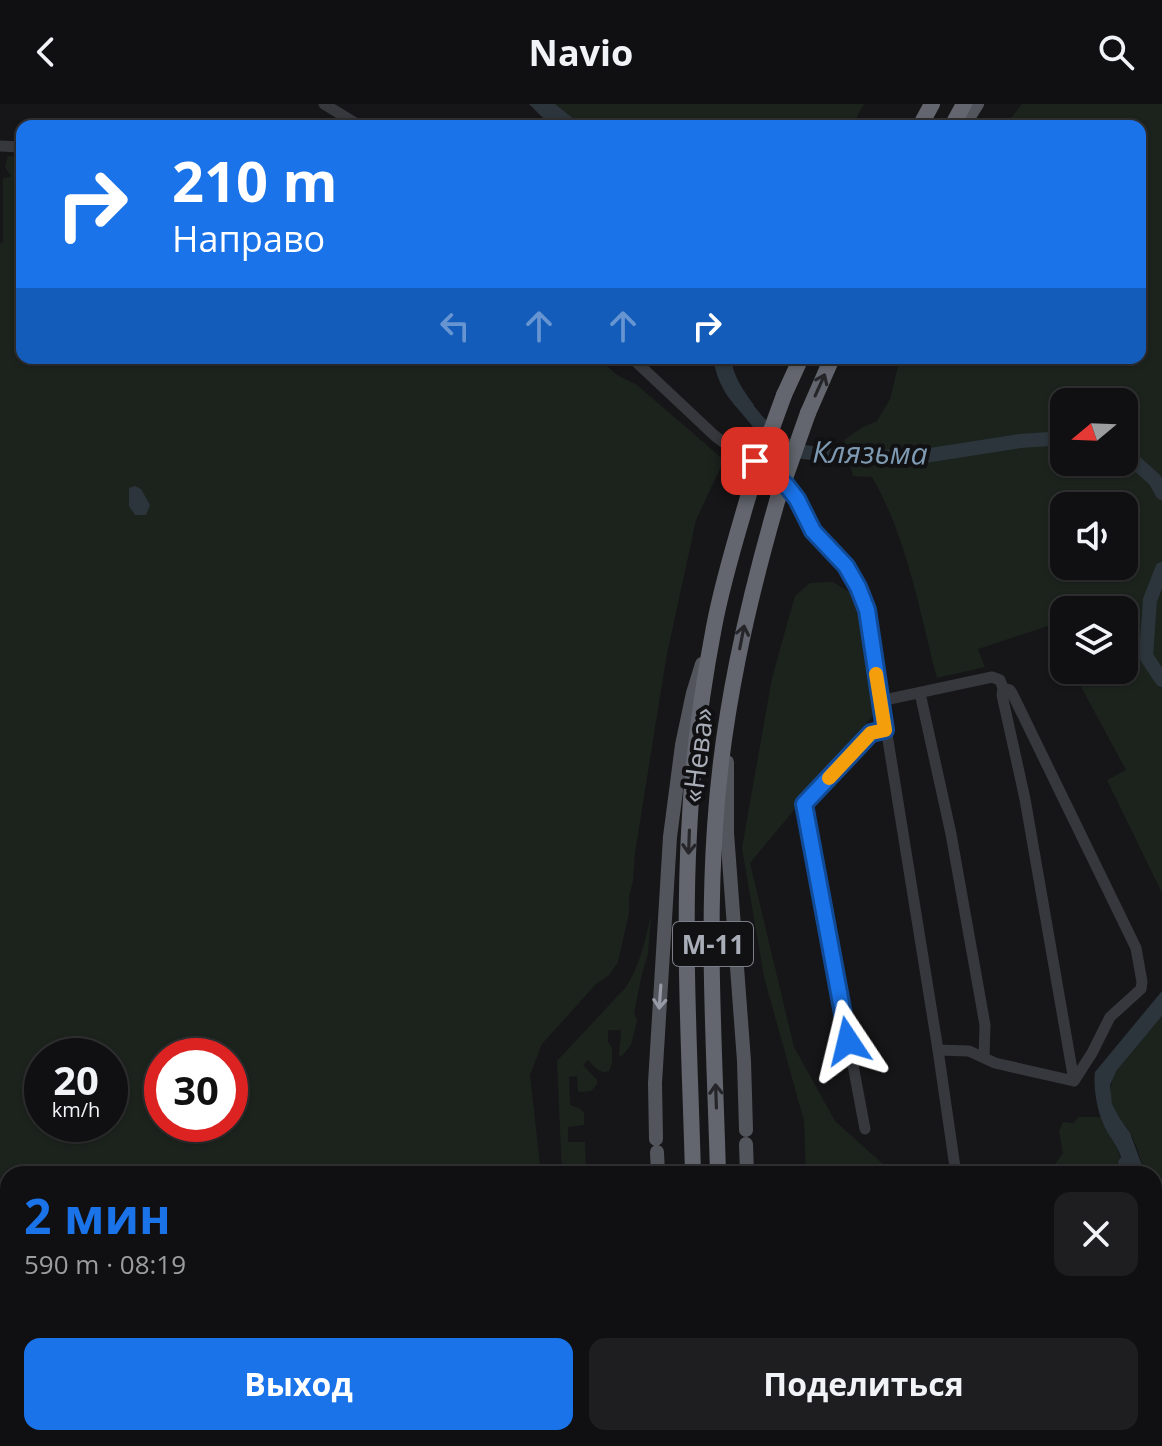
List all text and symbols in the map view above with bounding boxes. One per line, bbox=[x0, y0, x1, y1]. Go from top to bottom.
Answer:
text: Navio bbox=[529, 28, 633, 77]
icon: back bbox=[24, 30, 68, 74]
icon: search bbox=[1094, 30, 1138, 74]
text: 210 m bbox=[172, 142, 338, 218]
icon: right bbox=[40, 152, 144, 256]
text: Направо bbox=[172, 214, 325, 263]
icon: left bbox=[433, 304, 477, 348]
icon: ahead bbox=[517, 304, 561, 348]
icon: ahead bbox=[601, 304, 645, 348]
icon: right bbox=[685, 304, 729, 348]
one-way arrow bbox=[813, 374, 828, 398]
north arrow bbox=[1050, 388, 1138, 476]
map controls bbox=[1050, 388, 1138, 684]
pin bbox=[721, 427, 789, 495]
water label: Клязьма bbox=[812, 430, 928, 474]
icon: arrive bbox=[733, 439, 777, 483]
button: sound bbox=[1050, 492, 1138, 580]
button: layers bbox=[1050, 596, 1138, 684]
one-way arrow bbox=[735, 625, 750, 651]
street label: «Нева» bbox=[672, 705, 722, 805]
one-way arrow bbox=[681, 828, 697, 855]
road number: М-11 bbox=[673, 922, 753, 966]
one-way arrow bbox=[652, 983, 667, 1010]
position arrow bbox=[806, 999, 890, 1083]
speed limit sign: 30 bbox=[144, 1038, 248, 1142]
text: 20 bbox=[53, 1052, 99, 1107]
one-way arrow bbox=[708, 1083, 723, 1110]
text: km/h bbox=[52, 1096, 100, 1123]
text: 2 мин bbox=[24, 1183, 171, 1248]
button: close bbox=[1054, 1192, 1138, 1276]
text: 590 m · 08:19 bbox=[24, 1246, 186, 1282]
button: Выход bbox=[24, 1338, 573, 1430]
button: Поделиться bbox=[589, 1338, 1138, 1430]

